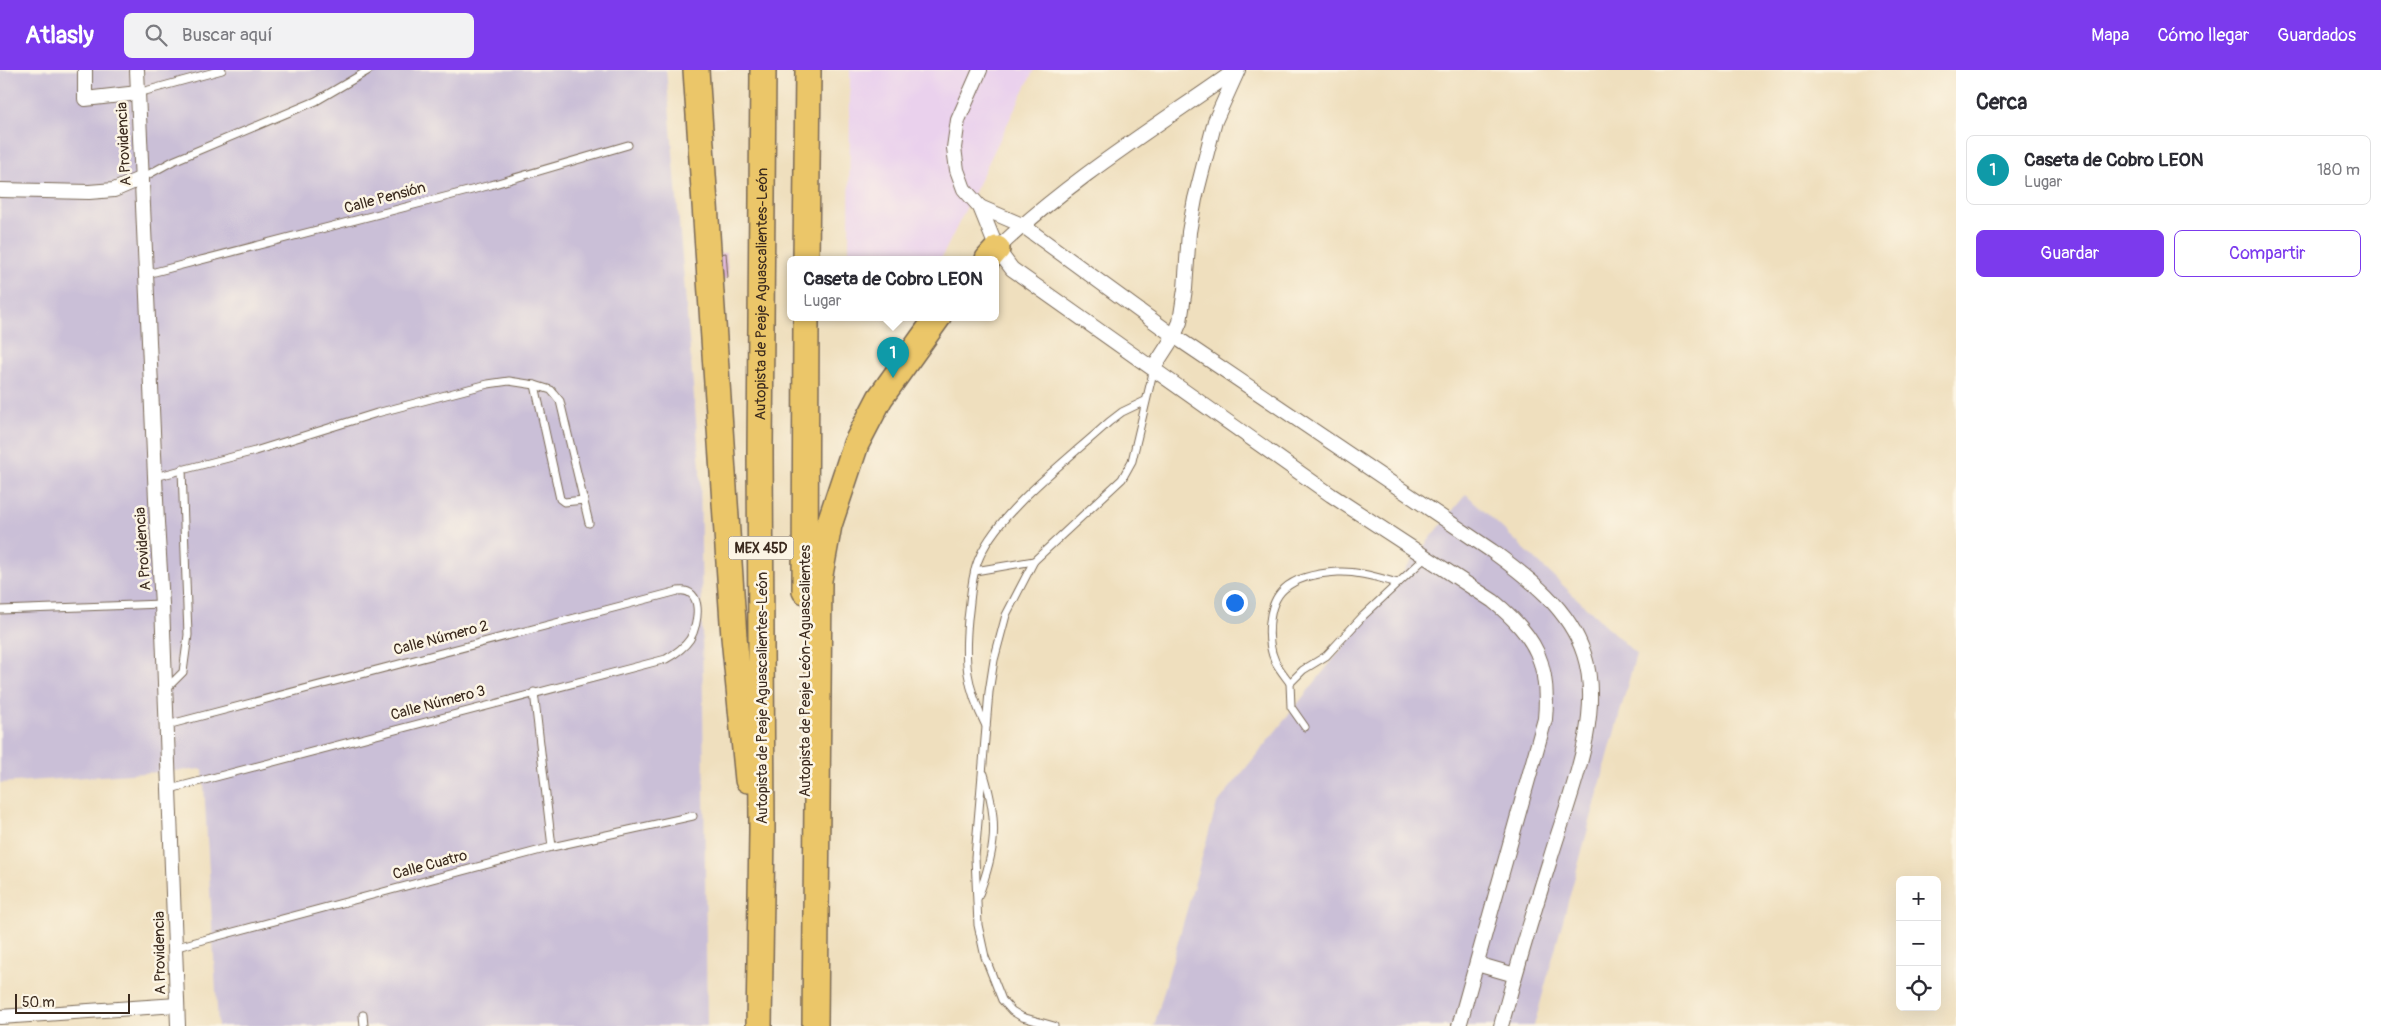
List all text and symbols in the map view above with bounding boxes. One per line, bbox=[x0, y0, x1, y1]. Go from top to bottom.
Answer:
search box bbox=[124, 13, 474, 58]
text: Atlasly bbox=[25, 21, 94, 50]
icon: search bbox=[142, 21, 170, 49]
text: Buscar aquí bbox=[182, 23, 273, 47]
text: Mapa bbox=[2091, 24, 2129, 47]
text: Cómo llegar bbox=[2157, 24, 2249, 47]
text: Guardados bbox=[2277, 24, 2356, 47]
text: Cerca bbox=[1976, 89, 2027, 116]
street label: A Providencia bbox=[112, 102, 136, 186]
text: Caseta de Cobro LEON bbox=[2024, 148, 2204, 172]
text: 1 bbox=[1990, 160, 1996, 180]
text: 180 m bbox=[2317, 160, 2360, 180]
street label: Autopista de Peaje Aguascalientes-León bbox=[751, 168, 772, 420]
text: Lugar bbox=[2024, 172, 2062, 192]
street label: Calle Pensión bbox=[342, 178, 428, 218]
button: Guardar bbox=[1976, 230, 2164, 277]
button: Compartir bbox=[2174, 230, 2361, 277]
popup bbox=[787, 256, 999, 321]
text: Caseta de Cobro LEON bbox=[803, 267, 983, 291]
text: Lugar bbox=[803, 291, 842, 311]
pin: 1 bbox=[877, 337, 909, 378]
street label: A Providencia bbox=[131, 506, 155, 591]
road number: MEX 45D bbox=[728, 536, 794, 559]
street label: Autopista de Peaje León-Aguascalientes bbox=[796, 544, 815, 797]
street label: Autopista de Peaje Aguascalientes-León bbox=[753, 572, 772, 824]
your location bbox=[1222, 590, 1248, 616]
street label: Calle Número 2 bbox=[391, 616, 491, 660]
street label: Calle Número 3 bbox=[389, 681, 487, 725]
street label: Calle Cuatro bbox=[391, 846, 469, 884]
map controls bbox=[1896, 876, 1941, 1011]
button: + bbox=[1896, 876, 1941, 921]
street label: A Providencia bbox=[150, 911, 170, 995]
button: − bbox=[1896, 921, 1941, 966]
button: locate bbox=[1896, 966, 1941, 1011]
scale bar bbox=[15, 991, 130, 1014]
text: 50 m bbox=[22, 994, 55, 1011]

